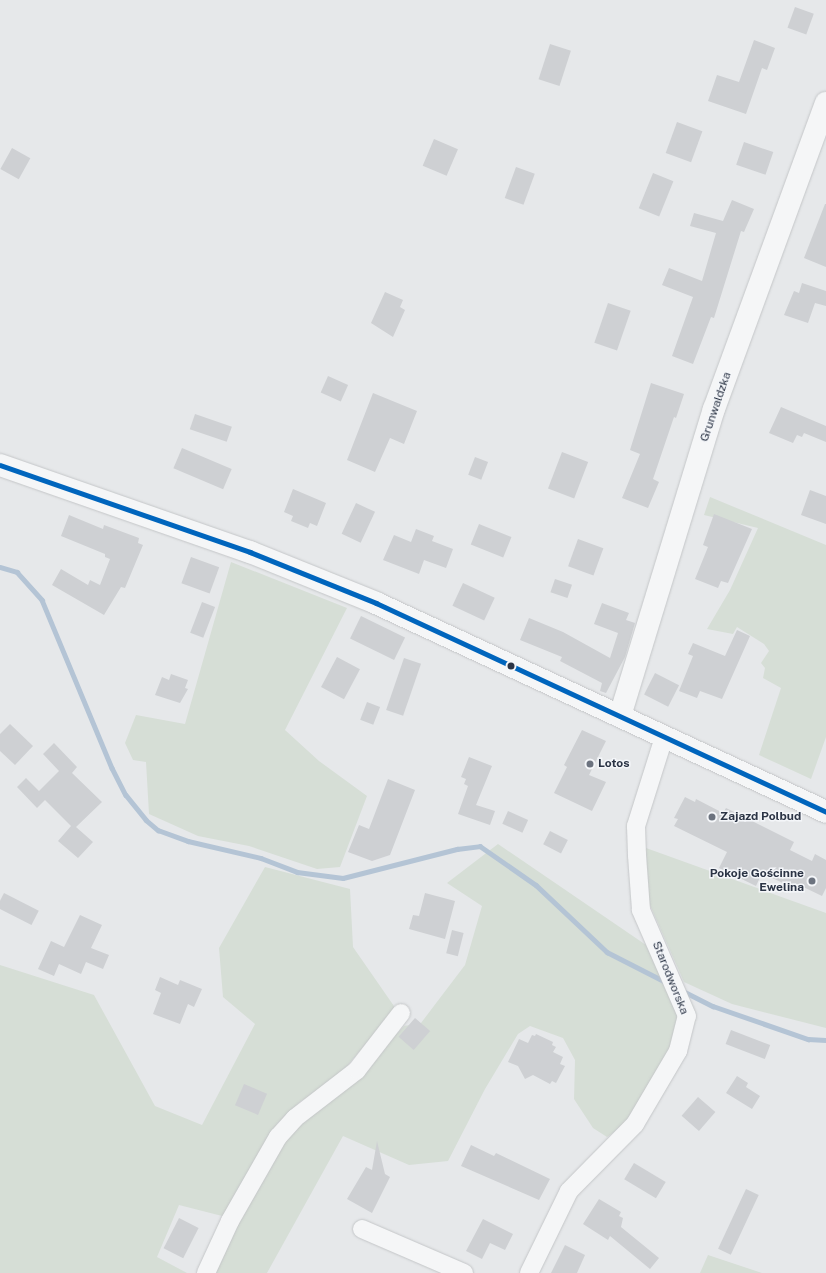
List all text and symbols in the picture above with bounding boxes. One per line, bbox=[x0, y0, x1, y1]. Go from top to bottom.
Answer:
street label: Grunwaldzka bbox=[697, 370, 735, 444]
unlabelled marker bbox=[506, 661, 516, 671]
place label: Lotos bbox=[598, 757, 630, 771]
marker: Lotos bbox=[585, 759, 595, 769]
place label: Zajazd Polbud bbox=[720, 810, 801, 824]
marker: Zajazd Polbud bbox=[707, 812, 717, 822]
place label: Pokoje Gościnne Ewelina bbox=[710, 867, 804, 895]
marker: Pokoje Gościnne Ewelina bbox=[807, 876, 817, 886]
street label: Starodworska bbox=[649, 939, 691, 1017]

